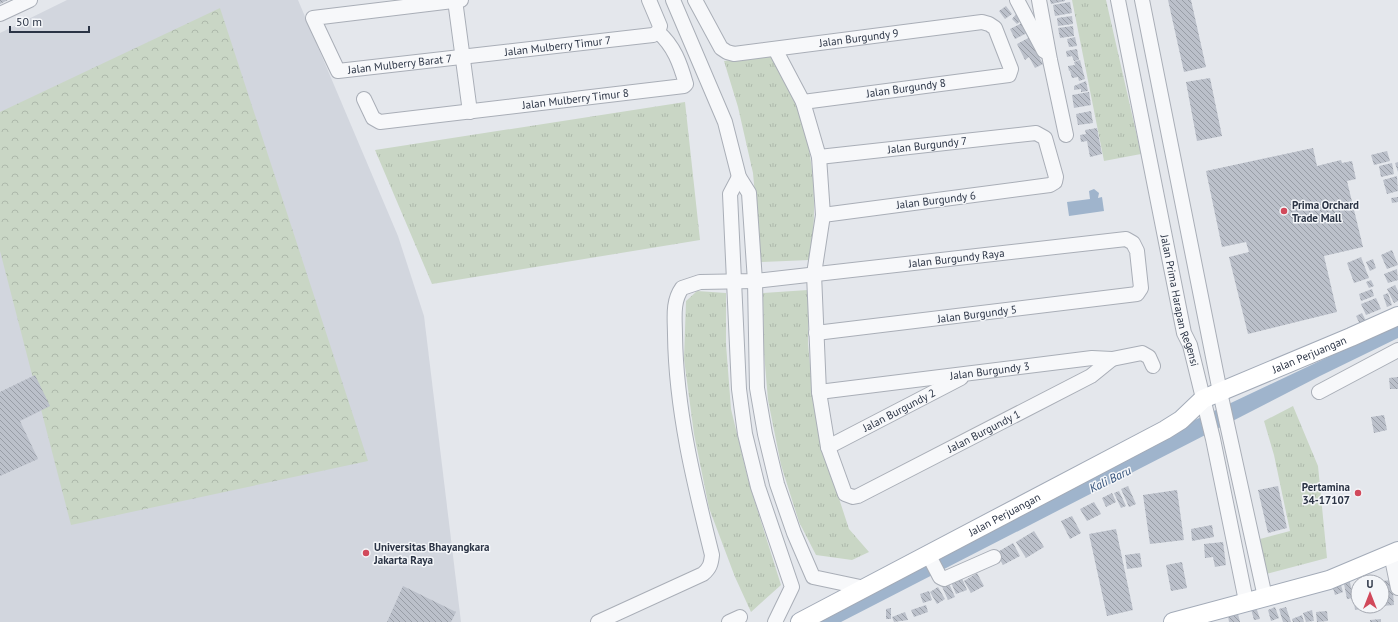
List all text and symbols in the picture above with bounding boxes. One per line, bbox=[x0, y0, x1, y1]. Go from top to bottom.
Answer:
scale bar bbox=[10, 8, 89, 34]
text: 50 m bbox=[16, 14, 42, 29]
street label: Jalan Burgundy 9 bbox=[817, 26, 899, 50]
street label: Jalan Mulberry Timur 7 bbox=[503, 33, 612, 59]
street label: Jalan Mulberry Barat 7 bbox=[346, 51, 453, 77]
street label: Jalan Burgundy 8 bbox=[865, 76, 946, 101]
street label: Jalan Mulberry Timur 8 bbox=[521, 86, 630, 112]
street label: Jalan Burgundy 7 bbox=[886, 134, 968, 156]
street label: Jalan Burgundy 6 bbox=[895, 188, 976, 212]
place label: Prima Orchard Trade Mall bbox=[1292, 198, 1359, 225]
marker: Prima Orchard Trade Mall bbox=[1279, 206, 1289, 216]
street label: Jalan Prima Harapan Regensi bbox=[1157, 232, 1202, 368]
street label: Jalan Burgundy Raya bbox=[907, 246, 1005, 271]
street label: Jalan Burgundy 5 bbox=[936, 302, 1017, 326]
street label: Jalan Perjuangan bbox=[1269, 333, 1349, 377]
street label: Jalan Burgundy 3 bbox=[948, 359, 1030, 383]
street label: Jalan Burgundy 2 bbox=[859, 386, 938, 435]
street label: Jalan Burgundy 1 bbox=[944, 407, 1023, 456]
water label: Kali Baru bbox=[1087, 462, 1133, 496]
place label: Pertamina 34-17107 bbox=[1302, 480, 1350, 507]
marker: Pertamina 34-17107 bbox=[1353, 488, 1363, 498]
street label: Jalan Perjuangan bbox=[965, 490, 1043, 540]
place label: Universitas Bhayangkara Jakarta Raya bbox=[373, 540, 490, 567]
marker: Universitas Bhayangkara Jakarta Raya bbox=[361, 548, 371, 558]
north arrow bbox=[1350, 574, 1390, 614]
text: U bbox=[1367, 577, 1374, 591]

